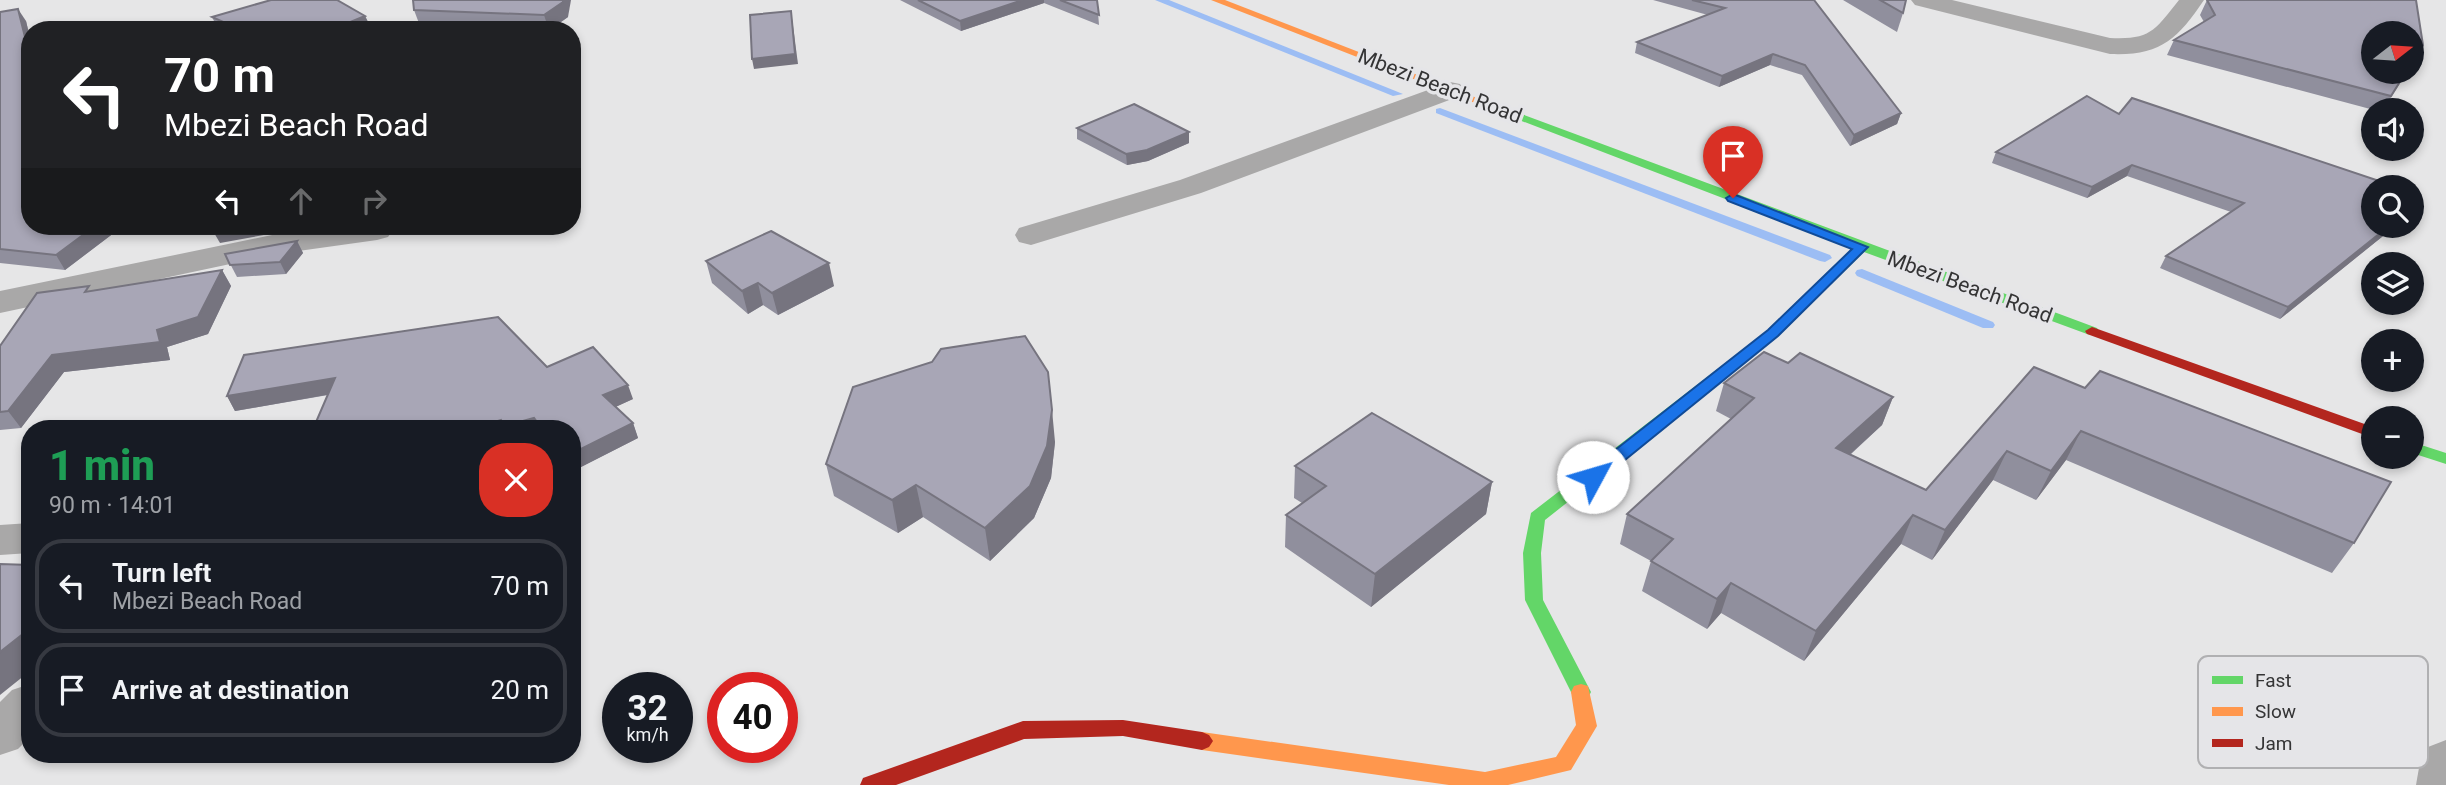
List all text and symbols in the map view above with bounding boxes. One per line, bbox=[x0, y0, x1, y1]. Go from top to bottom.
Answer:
north arrow bbox=[2361, 21, 2424, 84]
map controls bbox=[2361, 21, 2424, 469]
street label: Mbezi Beach Road bbox=[1355, 44, 1525, 128]
text: 70 m bbox=[164, 47, 275, 104]
icon: left bbox=[49, 49, 140, 140]
button: sound bbox=[2361, 98, 2424, 161]
text: Mbezi Beach Road bbox=[164, 106, 429, 144]
pin bbox=[1703, 126, 1763, 198]
icon: arrive bbox=[1714, 137, 1752, 175]
button: search bbox=[2361, 175, 2424, 238]
icon: left bbox=[209, 182, 247, 220]
icon: ahead bbox=[282, 182, 320, 220]
icon: right bbox=[355, 182, 393, 220]
street label: Mbezi Beach Road bbox=[1884, 246, 2056, 328]
button: layers bbox=[2361, 252, 2424, 315]
button: + bbox=[2361, 329, 2424, 392]
button: − bbox=[2361, 406, 2424, 469]
position arrow bbox=[1556, 440, 1630, 514]
text: 1 min bbox=[49, 441, 155, 490]
button: close bbox=[479, 443, 553, 517]
text: 90 m · 14:01 bbox=[49, 492, 175, 519]
text: Turn left bbox=[112, 558, 211, 588]
icon: left bbox=[53, 567, 91, 605]
text: 70 m bbox=[491, 571, 549, 601]
text: Mbezi Beach Road bbox=[112, 588, 302, 615]
legend bbox=[2198, 656, 2428, 768]
text: Fast bbox=[2255, 669, 2292, 692]
icon: arrive bbox=[53, 671, 91, 709]
speed limit sign: 40 bbox=[707, 672, 798, 763]
text: Arrive at destination bbox=[112, 675, 349, 705]
text: 20 m bbox=[491, 675, 549, 705]
text: 32 bbox=[627, 688, 668, 729]
text: Slow bbox=[2255, 700, 2296, 723]
text: km/h bbox=[626, 724, 669, 745]
text: Jam bbox=[2255, 732, 2292, 755]

